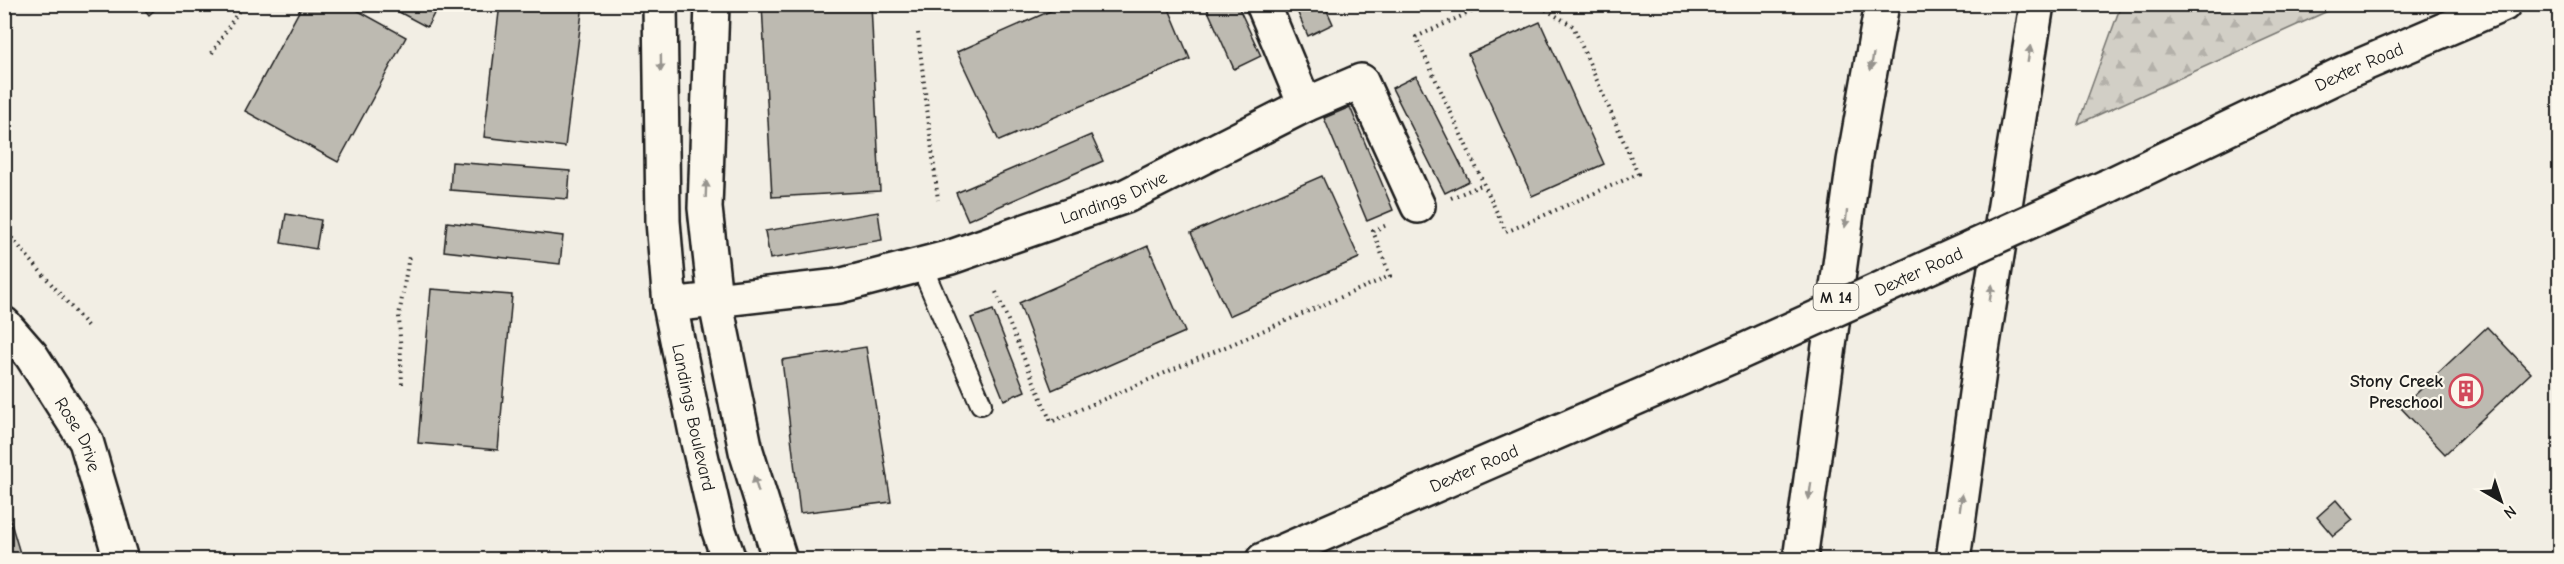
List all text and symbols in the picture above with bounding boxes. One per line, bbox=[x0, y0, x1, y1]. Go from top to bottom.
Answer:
street label: Dexter Road bbox=[2312, 38, 2407, 96]
one-way arrow bbox=[2025, 45, 2034, 64]
one-way arrow bbox=[656, 53, 666, 72]
one-way arrow bbox=[1867, 53, 1876, 72]
street label: Landings Drive bbox=[1058, 167, 1171, 229]
one-way arrow bbox=[701, 179, 711, 198]
one-way arrow bbox=[1842, 210, 1851, 229]
street label: Dexter Road bbox=[1871, 243, 1966, 301]
one-way arrow bbox=[1987, 283, 1996, 302]
road number: M 14 bbox=[1814, 284, 1858, 310]
street label: Landings Boulevard bbox=[667, 342, 719, 493]
place label: Stony Creek Preschool bbox=[2350, 371, 2443, 413]
building icon: Stony Creek Preschool bbox=[2448, 373, 2484, 409]
street label: Rose Drive bbox=[50, 394, 104, 474]
street label: Dexter Road bbox=[1427, 440, 1522, 497]
north arrow bbox=[2471, 471, 2531, 531]
one-way arrow bbox=[751, 475, 760, 493]
one-way arrow bbox=[1805, 482, 1814, 501]
one-way arrow bbox=[1957, 492, 1966, 511]
text: N bbox=[2500, 502, 2520, 522]

